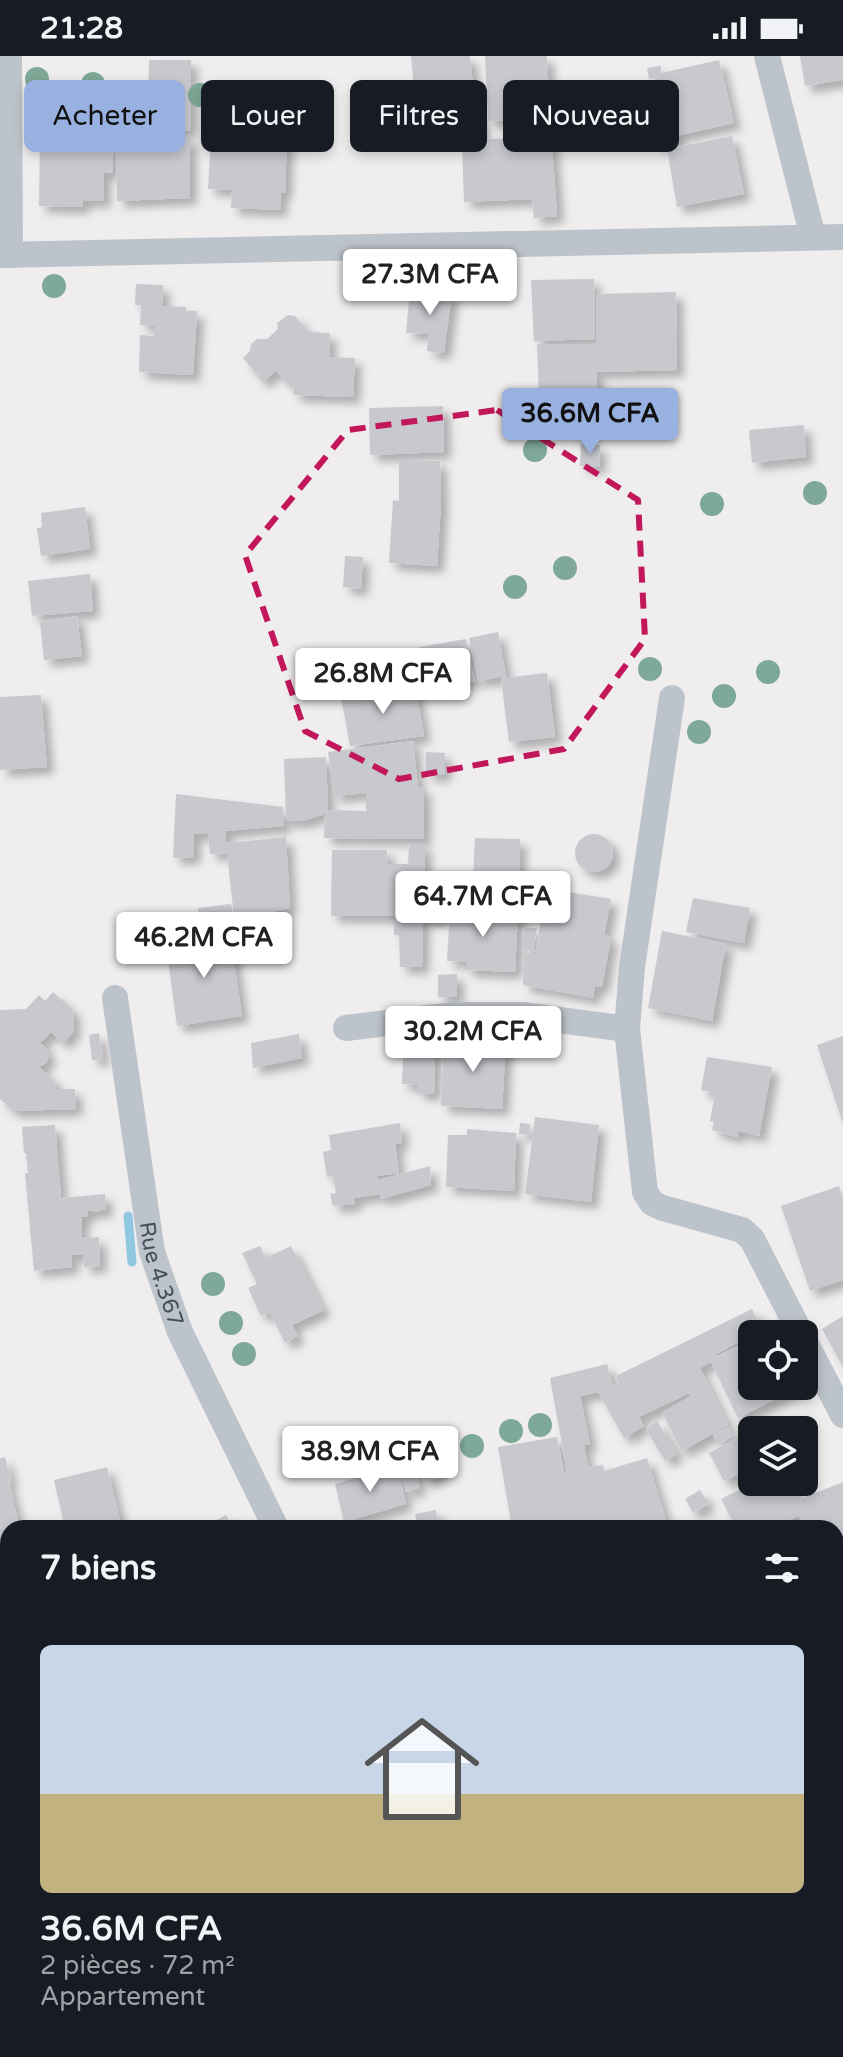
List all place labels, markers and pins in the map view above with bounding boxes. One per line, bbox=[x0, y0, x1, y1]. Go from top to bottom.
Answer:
pin: 27.3M CFA bbox=[338, 249, 522, 317]
pin: 36.6M CFA bbox=[498, 388, 682, 456]
pin: 26.8M CFA bbox=[291, 648, 475, 716]
pin: 64.7M CFA bbox=[391, 871, 575, 939]
pin: 46.2M CFA bbox=[112, 912, 296, 980]
pin: 30.2M CFA bbox=[381, 1006, 565, 1074]
pin: 38.9M CFA bbox=[278, 1426, 462, 1494]

